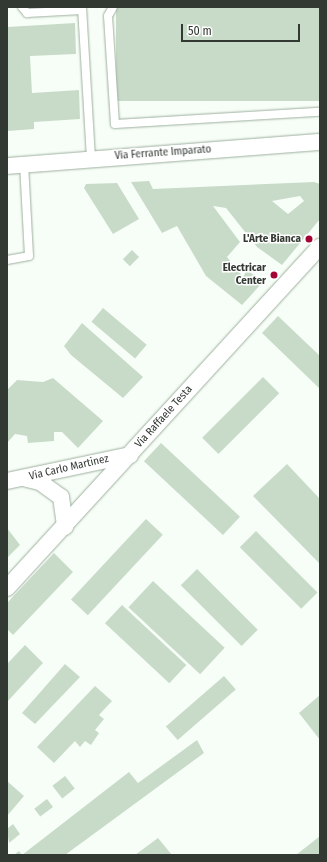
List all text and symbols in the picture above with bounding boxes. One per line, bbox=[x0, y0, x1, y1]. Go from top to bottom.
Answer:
scale bar bbox=[183, 16, 302, 42]
text: 50 m bbox=[188, 24, 212, 38]
street label: Via Ferrante Imparato bbox=[114, 143, 212, 163]
place label: L'Arte Bianca bbox=[243, 232, 301, 246]
marker: L'Arte Bianca bbox=[304, 234, 314, 244]
place label: Electricar Center bbox=[223, 262, 266, 288]
marker: Electricar Center bbox=[269, 270, 279, 280]
street label: Via Raffaele Testa bbox=[133, 383, 195, 451]
street label: Via Carlo Martinez bbox=[28, 452, 110, 484]

